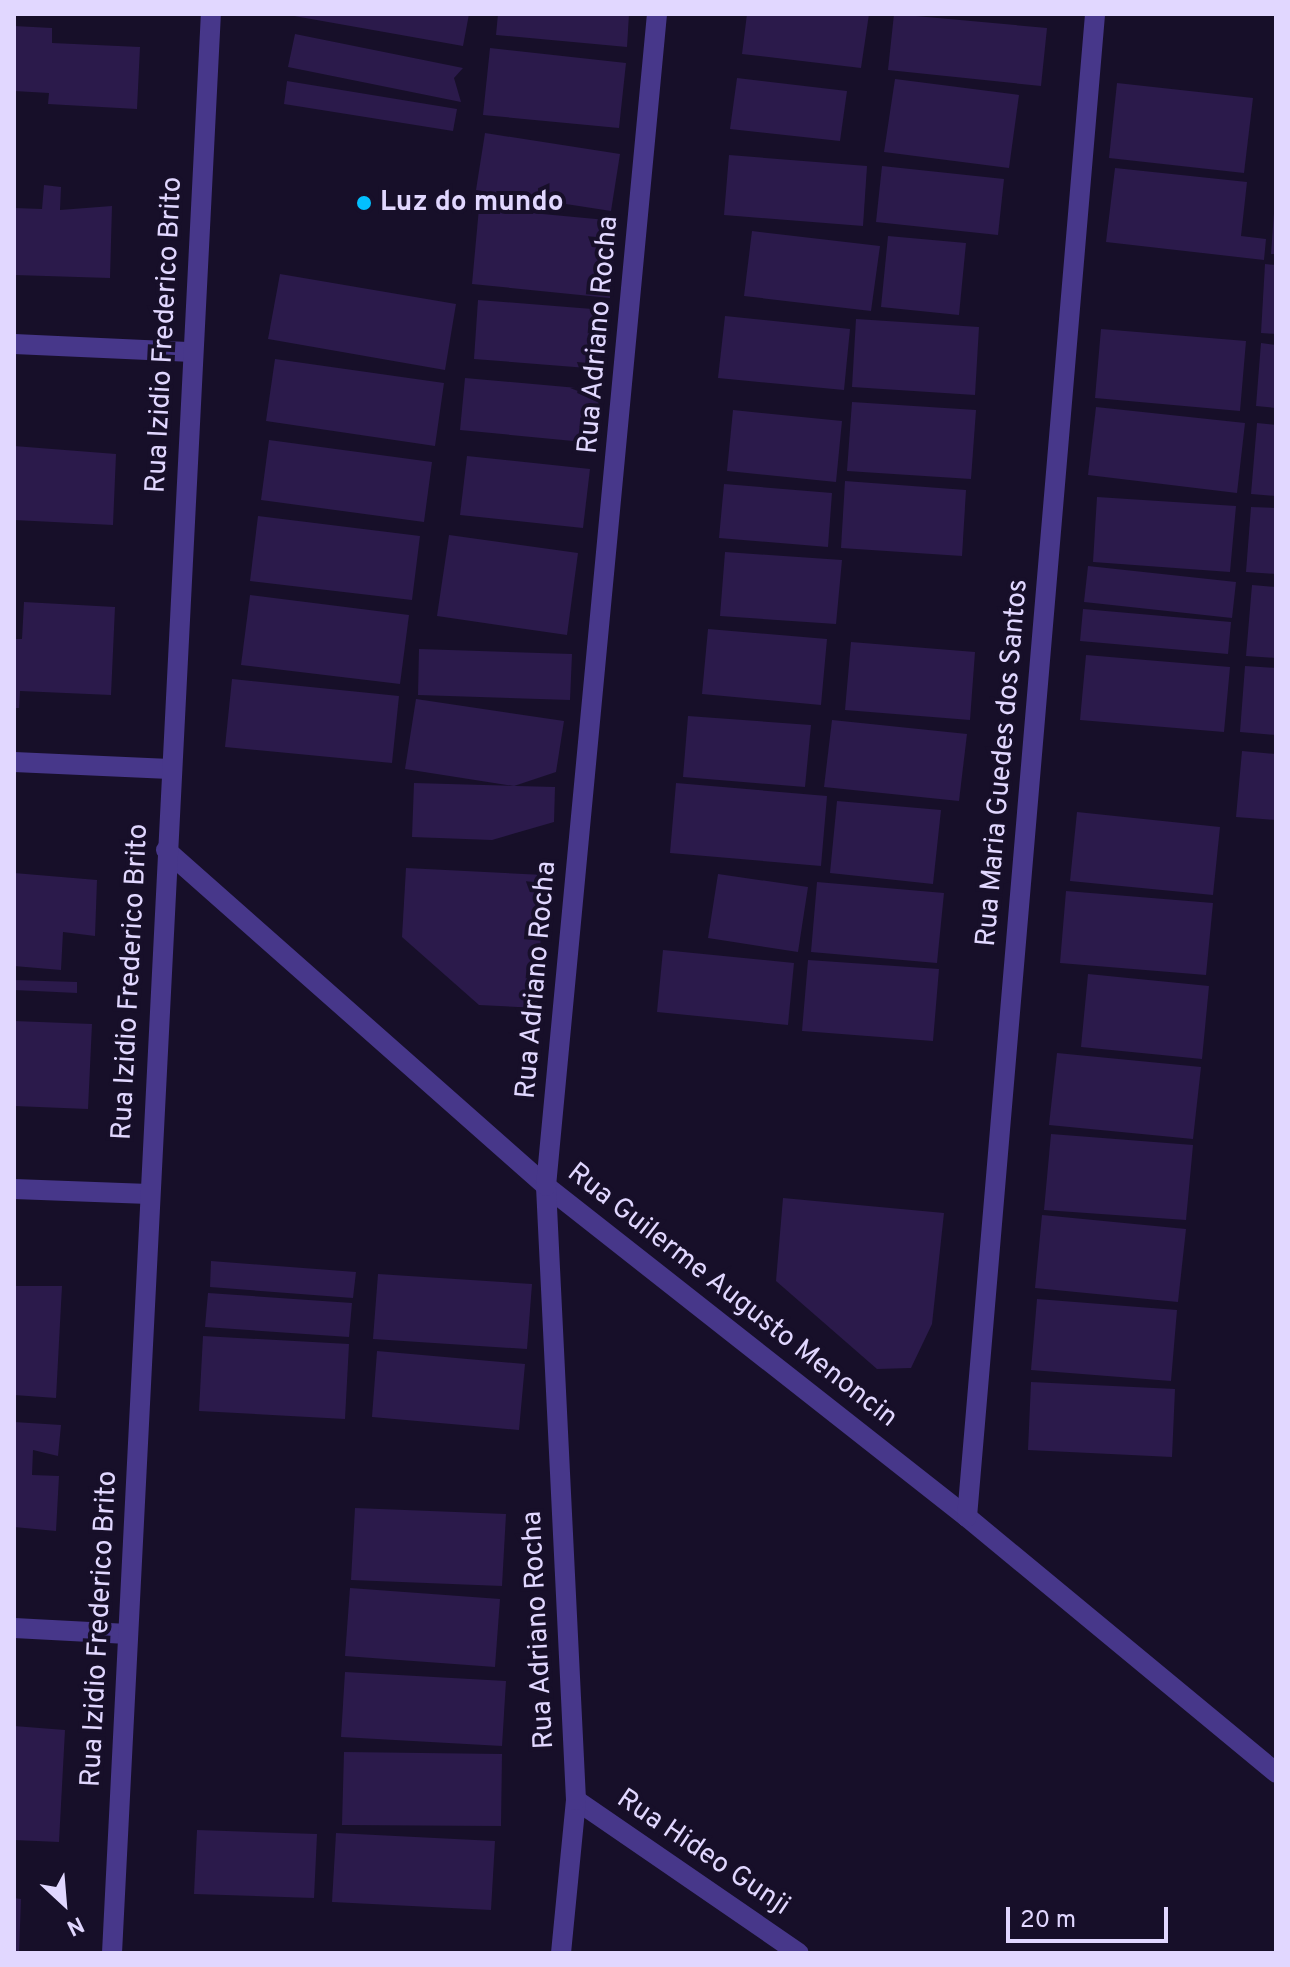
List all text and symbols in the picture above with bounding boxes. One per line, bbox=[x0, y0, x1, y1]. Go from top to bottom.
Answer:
street label: Rua Izidio Frederico Brito bbox=[140, 176, 190, 494]
place label: Luz do mundo bbox=[380, 186, 564, 220]
marker: Luz do mundo bbox=[355, 194, 373, 212]
street label: Rua Adriano Rocha bbox=[572, 214, 626, 456]
street label: Rua Maria Guedes dos Santos bbox=[970, 578, 1036, 948]
street label: Rua Izidio Frederico Brito bbox=[106, 823, 156, 1141]
street label: Rua Adriano Rocha bbox=[510, 859, 564, 1101]
street label: Rua Guilerme Augusto Menoncin bbox=[560, 1156, 904, 1436]
street label: Rua Izidio Frederico Brito bbox=[75, 1470, 125, 1788]
street label: Rua Adriano Rocha bbox=[516, 1509, 562, 1751]
street label: Rua Hideo Gunji bbox=[610, 1783, 796, 1923]
north arrow bbox=[24, 1863, 104, 1943]
scale bar bbox=[1010, 1891, 1172, 1941]
text: 20 m bbox=[1020, 1906, 1076, 1936]
text: N bbox=[62, 1909, 88, 1941]

